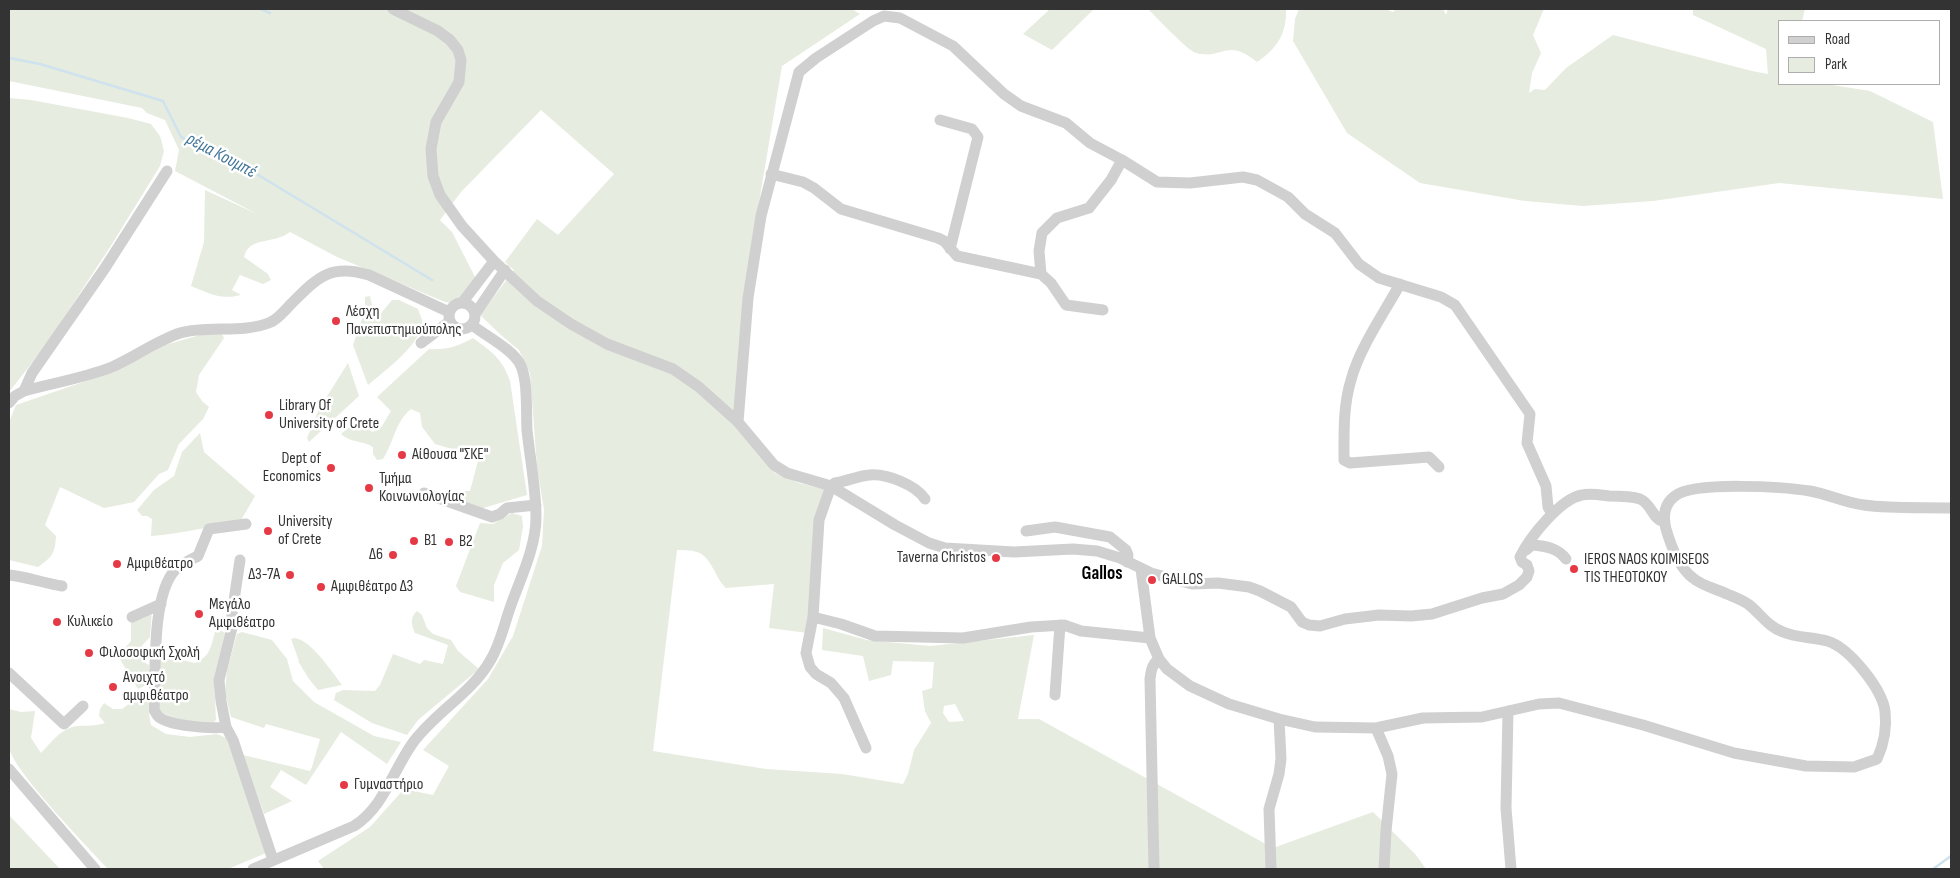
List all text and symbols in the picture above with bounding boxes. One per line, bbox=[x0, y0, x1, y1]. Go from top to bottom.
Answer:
legend bbox=[1778, 20, 1940, 85]
text: Road bbox=[1825, 30, 1850, 49]
text: Park bbox=[1825, 55, 1847, 74]
water label: ρέμα Κουμπέ bbox=[182, 129, 260, 183]
place label: Λέσχη Πανεπιστημιούπολης bbox=[346, 302, 462, 340]
marker: Λέσχη Πανεπιστημιούπολης bbox=[330, 315, 342, 327]
place label: Library Of University of Crete bbox=[279, 396, 379, 434]
marker: Library Of University of Crete bbox=[263, 409, 275, 421]
place label: Αίθουσα "ΣΚΕ" bbox=[412, 445, 489, 465]
place label: Dept of Economics bbox=[263, 449, 321, 487]
marker: Αίθουσα "ΣΚΕ" bbox=[396, 449, 408, 461]
marker: Dept of Economics bbox=[325, 462, 337, 474]
place label: Τμήμα Κοινωνιολογίας bbox=[379, 469, 465, 507]
marker: Τμήμα Κοινωνιολογίας bbox=[363, 482, 375, 494]
place label: University of Crete bbox=[278, 512, 332, 550]
marker: University of Crete bbox=[262, 525, 274, 537]
place label: Β1 bbox=[424, 531, 437, 551]
place label: Β2 bbox=[459, 532, 473, 552]
marker: Β1 bbox=[408, 535, 420, 547]
marker: Β2 bbox=[443, 536, 455, 548]
place label: Δ6 bbox=[369, 545, 383, 565]
place label: Taverna Christos bbox=[897, 548, 986, 568]
marker: Δ6 bbox=[387, 549, 399, 561]
place label: IEROS NAOS KOIMISEOS TIS THEOTOKOY bbox=[1584, 550, 1709, 588]
marker: Taverna Christos bbox=[990, 552, 1002, 564]
place label: Αμφιθέατρο bbox=[127, 554, 193, 574]
marker: Αμφιθέατρο bbox=[111, 558, 123, 570]
district label: Gallos bbox=[1082, 563, 1122, 585]
marker: IEROS NAOS KOIMISEOS TIS THEOTOKOY bbox=[1568, 563, 1580, 575]
place label: Δ3-7Α bbox=[248, 565, 280, 585]
marker: Δ3-7Α bbox=[284, 569, 296, 581]
place label: GALLOS bbox=[1162, 570, 1203, 590]
marker: GALLOS bbox=[1146, 574, 1158, 586]
place label: Αμφιθέατρο Δ3 bbox=[331, 577, 413, 597]
marker: Αμφιθέατρο Δ3 bbox=[315, 581, 327, 593]
place label: Μεγάλο Αμφιθέατρο bbox=[209, 595, 275, 633]
marker: Μεγάλο Αμφιθέατρο bbox=[193, 608, 205, 620]
place label: Κυλικείο bbox=[67, 612, 113, 632]
marker: Κυλικείο bbox=[51, 616, 63, 628]
place label: Φιλοσοφική Σχολή bbox=[99, 643, 200, 663]
marker: Φιλοσοφική Σχολή bbox=[83, 647, 95, 659]
place label: Ανοιχτό αμφιθέατρο bbox=[123, 668, 189, 706]
marker: Ανοιχτό αμφιθέατρο bbox=[107, 681, 119, 693]
place label: Γυμναστήριο bbox=[354, 775, 423, 795]
marker: Γυμναστήριο bbox=[338, 779, 350, 791]

